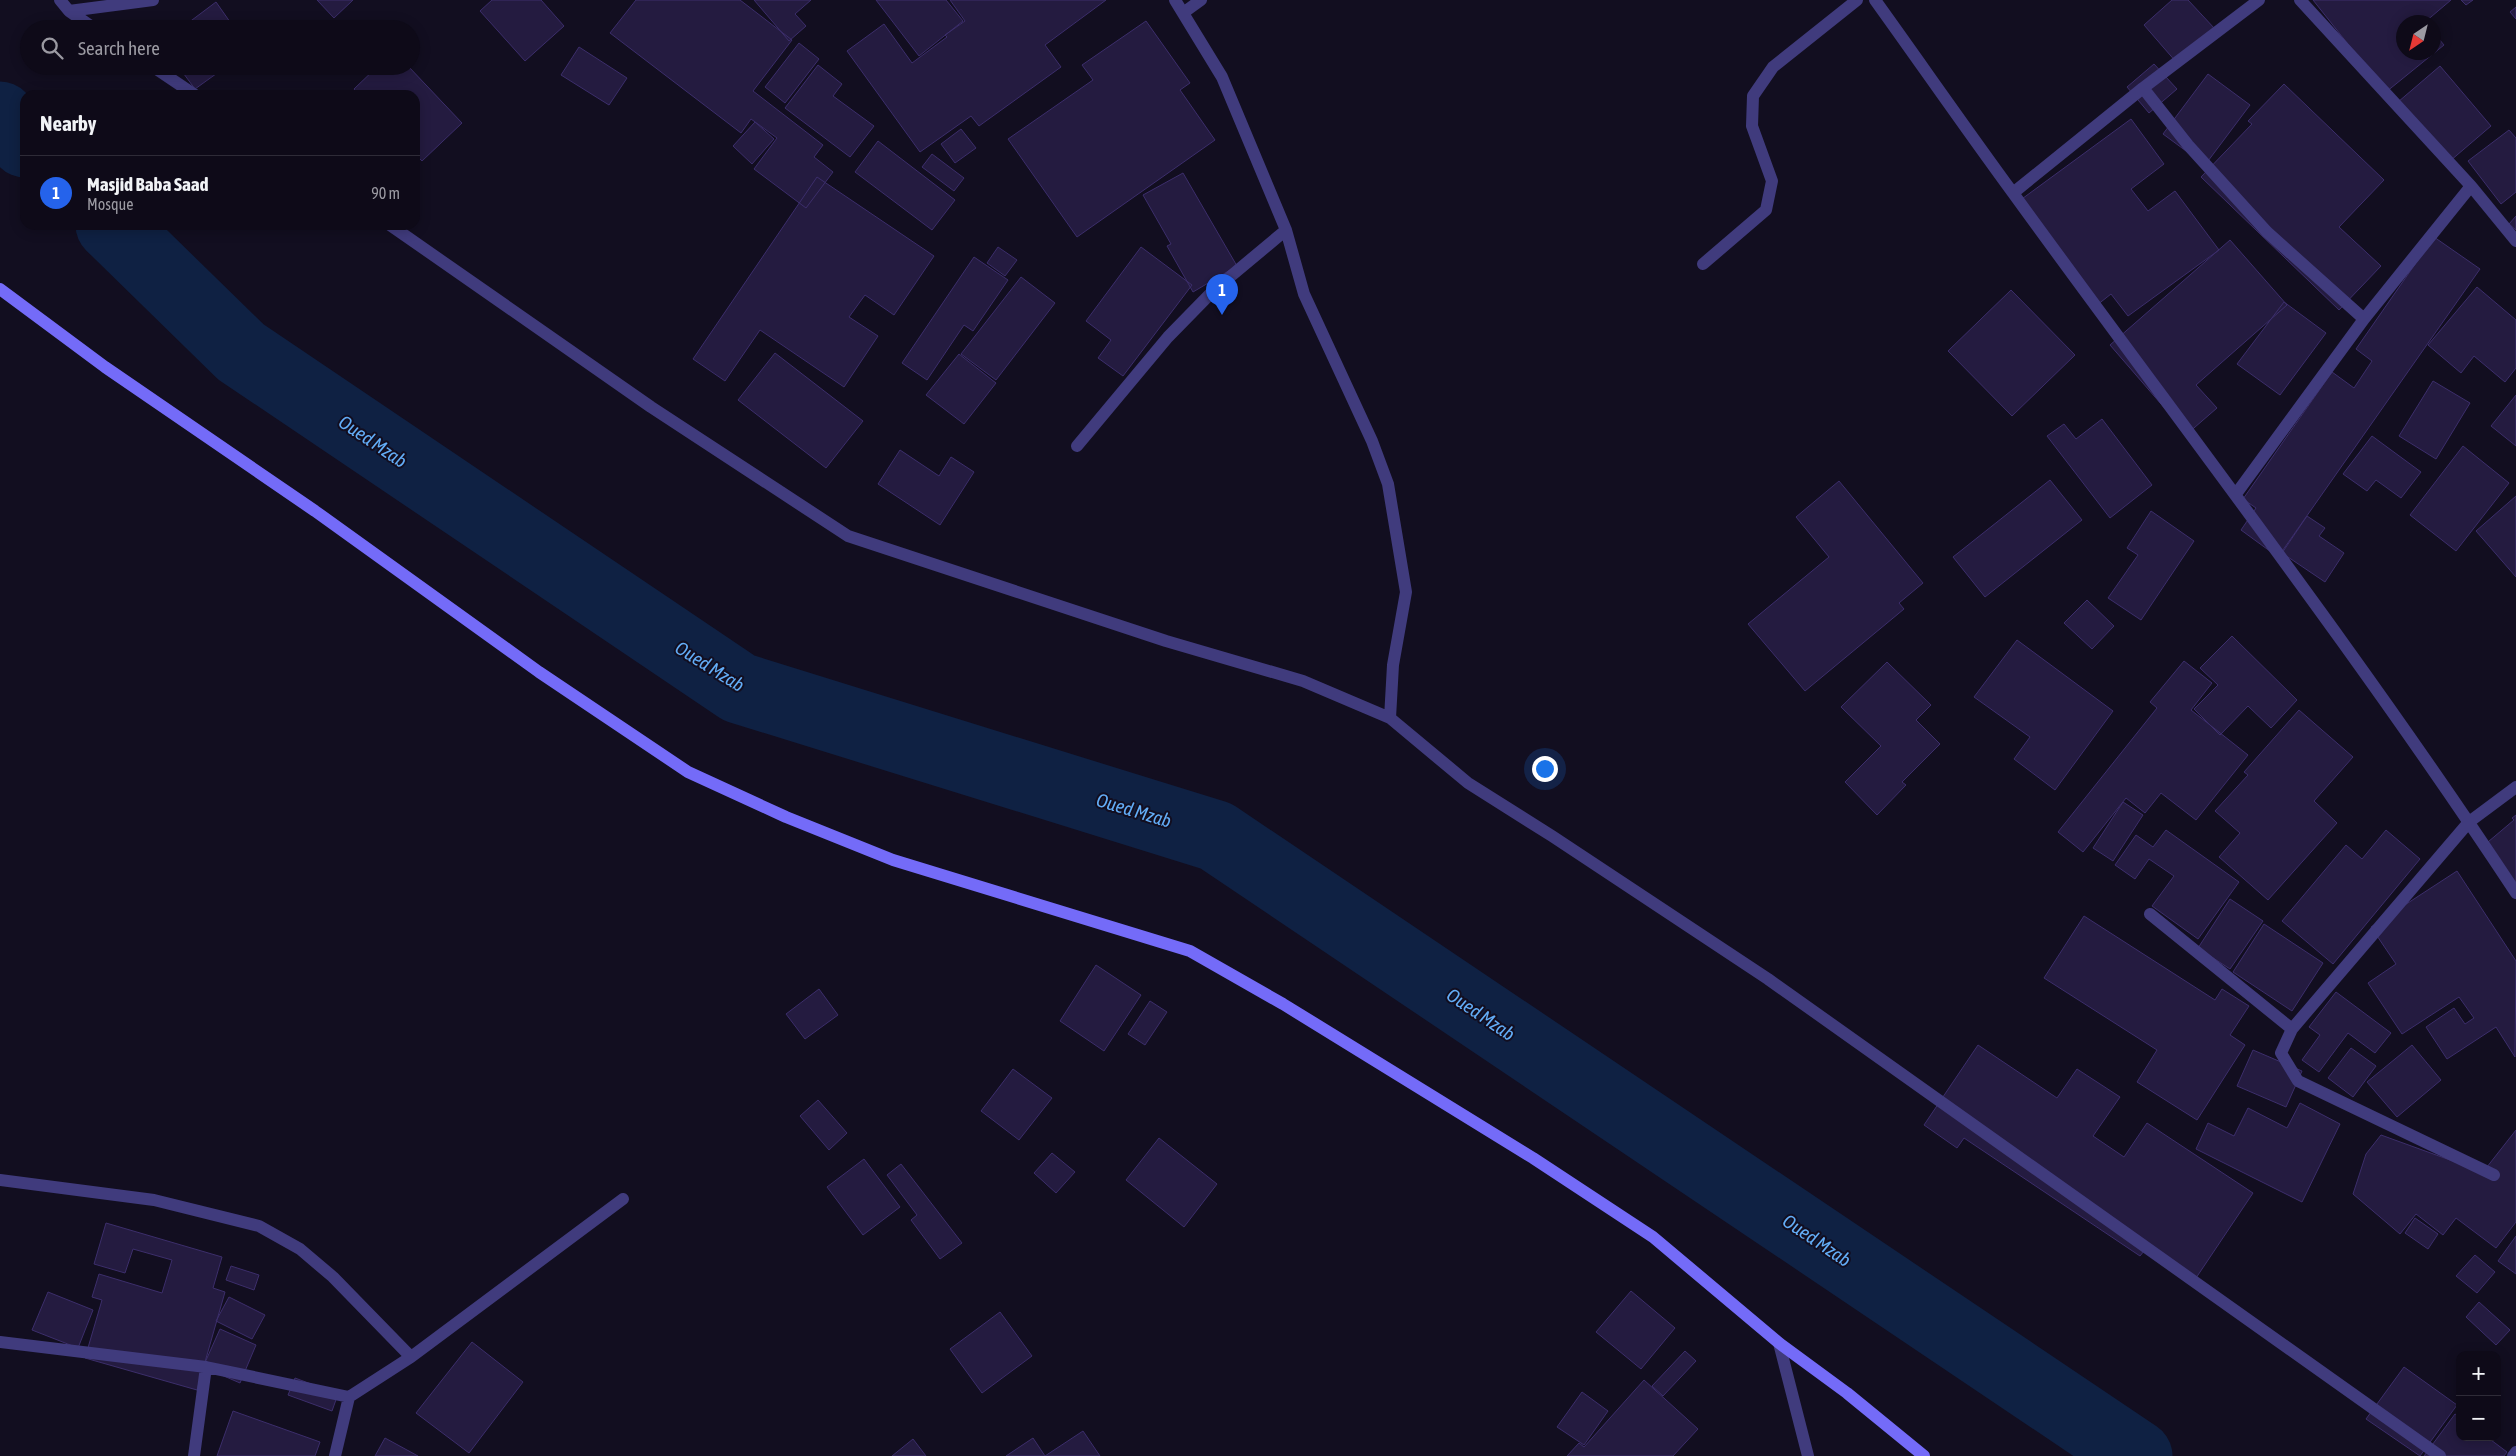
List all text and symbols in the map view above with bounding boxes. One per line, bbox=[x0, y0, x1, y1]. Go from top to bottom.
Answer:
north arrow bbox=[2396, 15, 2441, 60]
search box bbox=[20, 20, 420, 75]
icon: search bbox=[38, 34, 66, 62]
text: Search here bbox=[78, 37, 160, 59]
text: Nearby bbox=[40, 111, 96, 135]
text: Masjid Baba Saad bbox=[87, 173, 209, 195]
text: 1 bbox=[52, 184, 60, 202]
text: 90 m bbox=[371, 184, 400, 202]
text: Mosque bbox=[87, 195, 133, 213]
pin: 1 bbox=[1206, 274, 1238, 315]
water label: Oued Mzab bbox=[335, 410, 411, 472]
water label: Oued Mzab bbox=[671, 636, 749, 696]
your location bbox=[1532, 756, 1558, 782]
water label: Oued Mzab bbox=[1094, 788, 1174, 832]
water label: Oued Mzab bbox=[1443, 983, 1519, 1045]
water label: Oued Mzab bbox=[1779, 1209, 1855, 1271]
map controls bbox=[2456, 1351, 2501, 1441]
button: + bbox=[2456, 1351, 2501, 1396]
button: − bbox=[2456, 1396, 2501, 1441]

